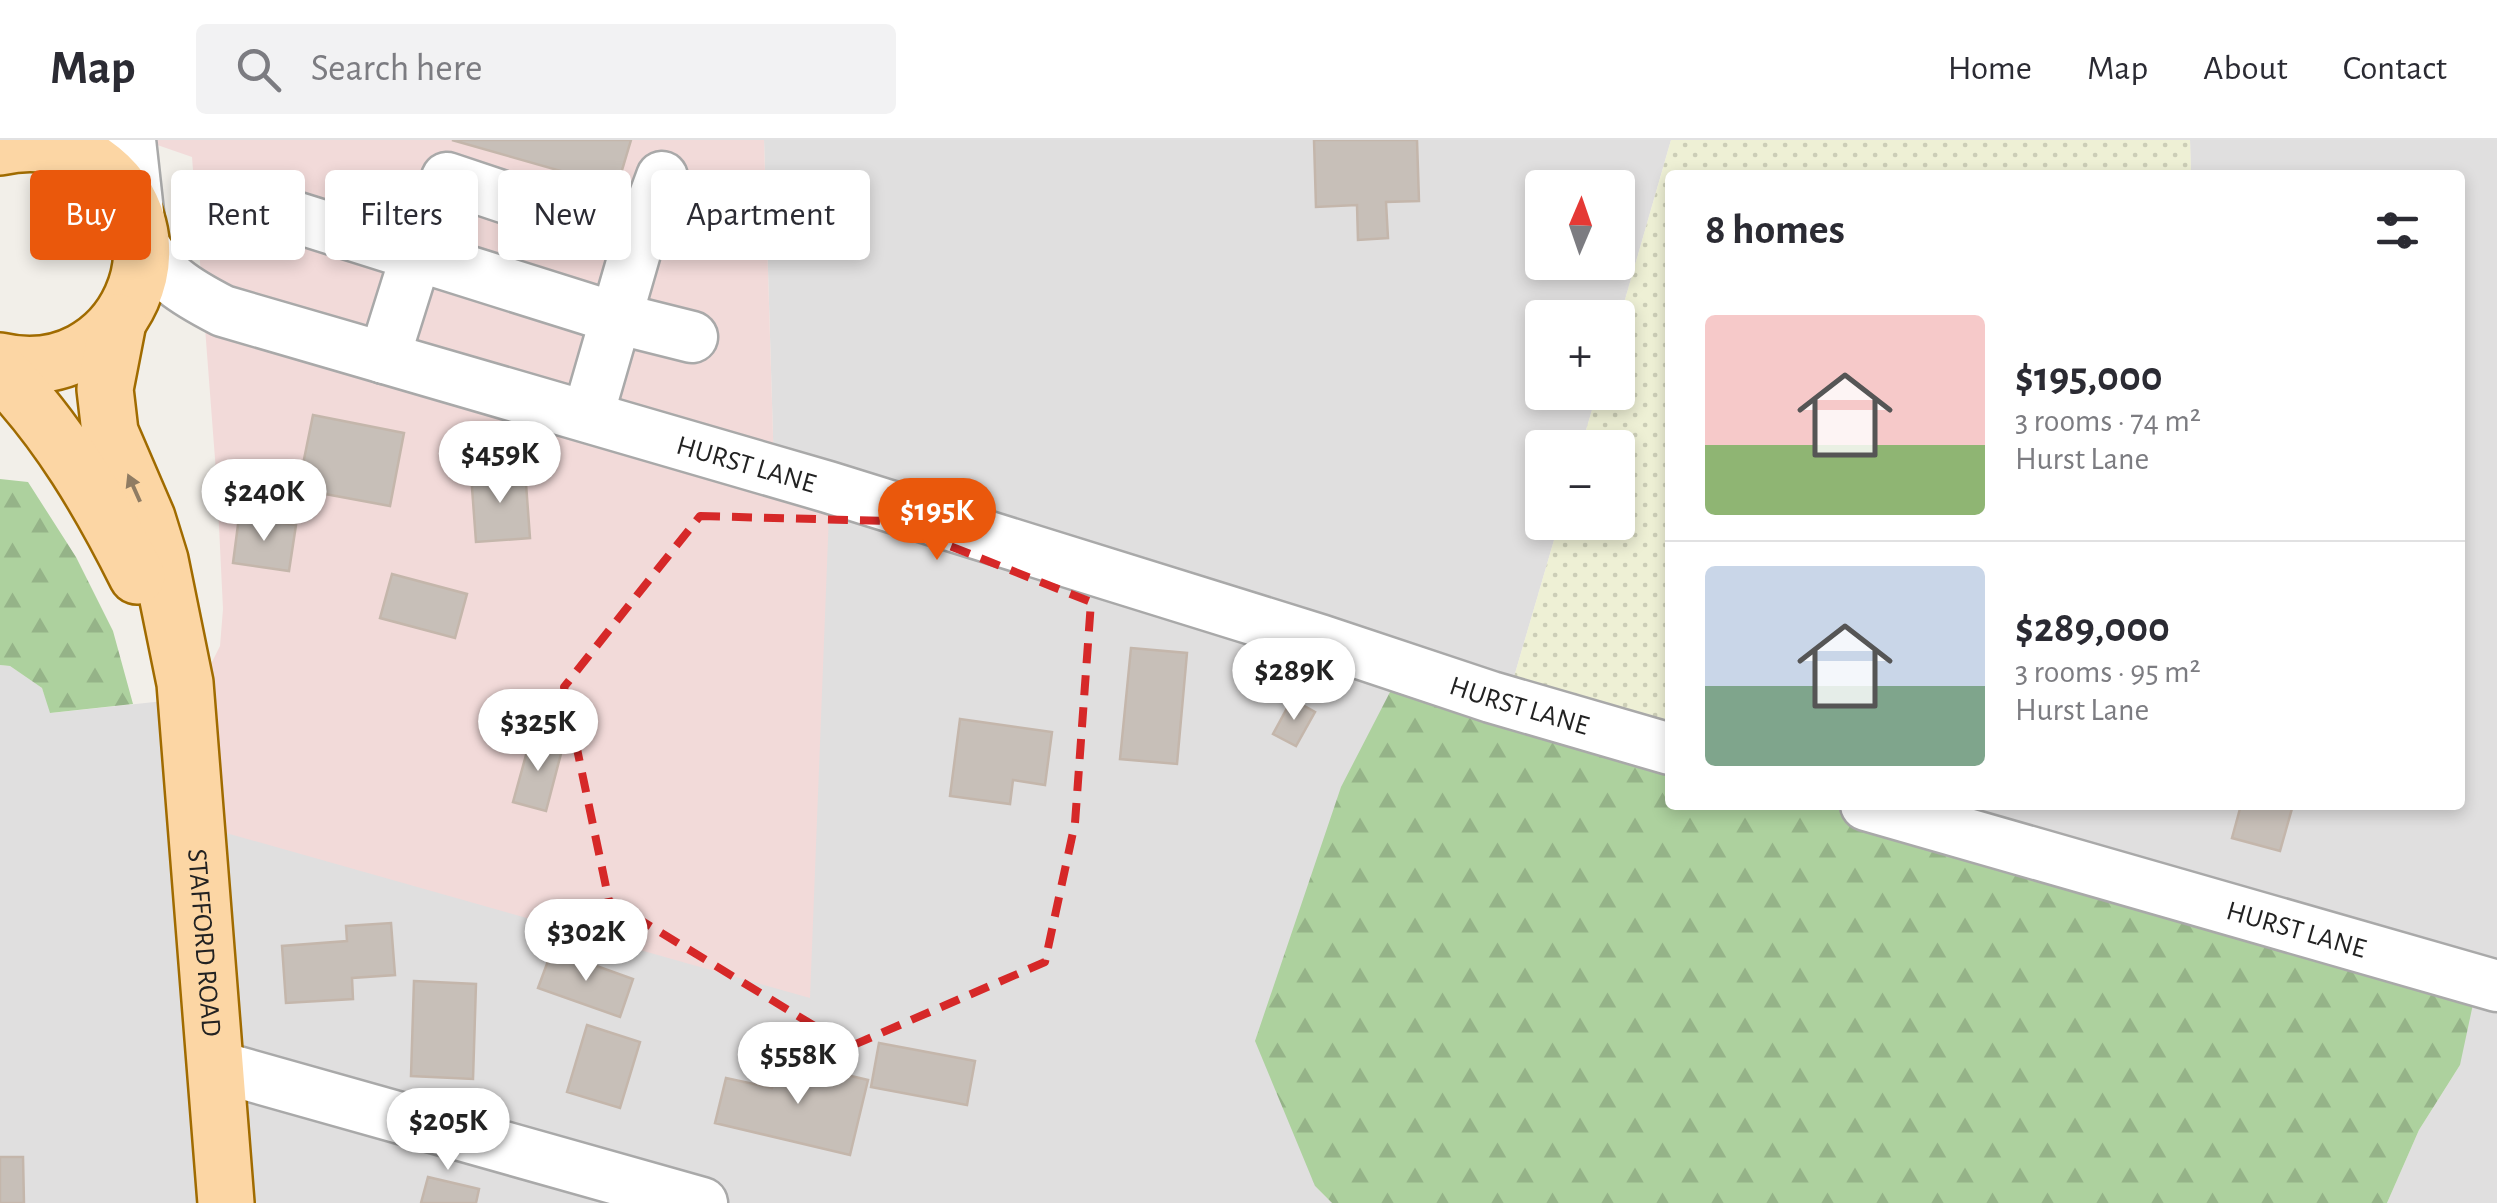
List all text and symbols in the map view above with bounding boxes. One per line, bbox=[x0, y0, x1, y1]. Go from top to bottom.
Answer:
search box bbox=[196, 24, 896, 114]
icon: search bbox=[231, 42, 286, 97]
text: Map bbox=[50, 45, 136, 93]
text: Search here bbox=[311, 50, 483, 88]
text: Home bbox=[1948, 51, 2032, 86]
text: Map bbox=[2087, 51, 2148, 86]
text: About bbox=[2203, 51, 2288, 86]
text: Contact bbox=[2343, 51, 2447, 86]
chip: Buy bbox=[30, 170, 151, 260]
chip: Rent bbox=[171, 170, 305, 260]
chip: Filters bbox=[325, 170, 478, 260]
chip: New bbox=[498, 170, 631, 260]
chip: Apartment bbox=[651, 170, 870, 260]
north arrow bbox=[1525, 170, 1635, 280]
map controls bbox=[1525, 170, 1635, 540]
icon: filters bbox=[2370, 203, 2425, 258]
text: 8 homes bbox=[1705, 209, 1845, 251]
button: + bbox=[1525, 300, 1635, 410]
icon: home bbox=[1785, 355, 1905, 475]
text: $195,000 bbox=[2015, 356, 2163, 398]
text: 3 rooms · 74 m² bbox=[2015, 405, 2201, 437]
pin: $459K bbox=[430, 421, 570, 506]
button: − bbox=[1525, 430, 1635, 540]
street label: HURST LANE bbox=[673, 432, 819, 499]
text: $459K bbox=[461, 437, 539, 469]
text: Hurst Lane bbox=[2015, 443, 2149, 475]
pin: $240K bbox=[194, 459, 334, 544]
one-way arrow bbox=[126, 473, 142, 503]
text: $240K bbox=[224, 475, 304, 507]
pin: $195K bbox=[867, 478, 1007, 563]
text: $195K bbox=[900, 494, 974, 526]
icon: home bbox=[1785, 606, 1905, 726]
text: $289,000 bbox=[2015, 607, 2170, 649]
pin: $289K bbox=[1224, 638, 1364, 723]
text: $289K bbox=[1254, 654, 1334, 686]
text: 3 rooms · 95 m² bbox=[2015, 656, 2201, 688]
street label: HURST LANE bbox=[1446, 672, 1592, 741]
pin: $325K bbox=[468, 689, 608, 774]
text: Hurst Lane bbox=[2015, 694, 2149, 726]
text: $325K bbox=[500, 705, 576, 737]
street label: STAFFORD ROAD bbox=[182, 848, 225, 1038]
street label: HURST LANE bbox=[2223, 897, 2369, 964]
pin: $302K bbox=[516, 899, 656, 984]
text: $302K bbox=[547, 915, 625, 947]
pin: $558K bbox=[728, 1022, 868, 1107]
text: $558K bbox=[760, 1038, 836, 1070]
pin: $205K bbox=[378, 1088, 518, 1173]
text: $205K bbox=[409, 1104, 487, 1136]

